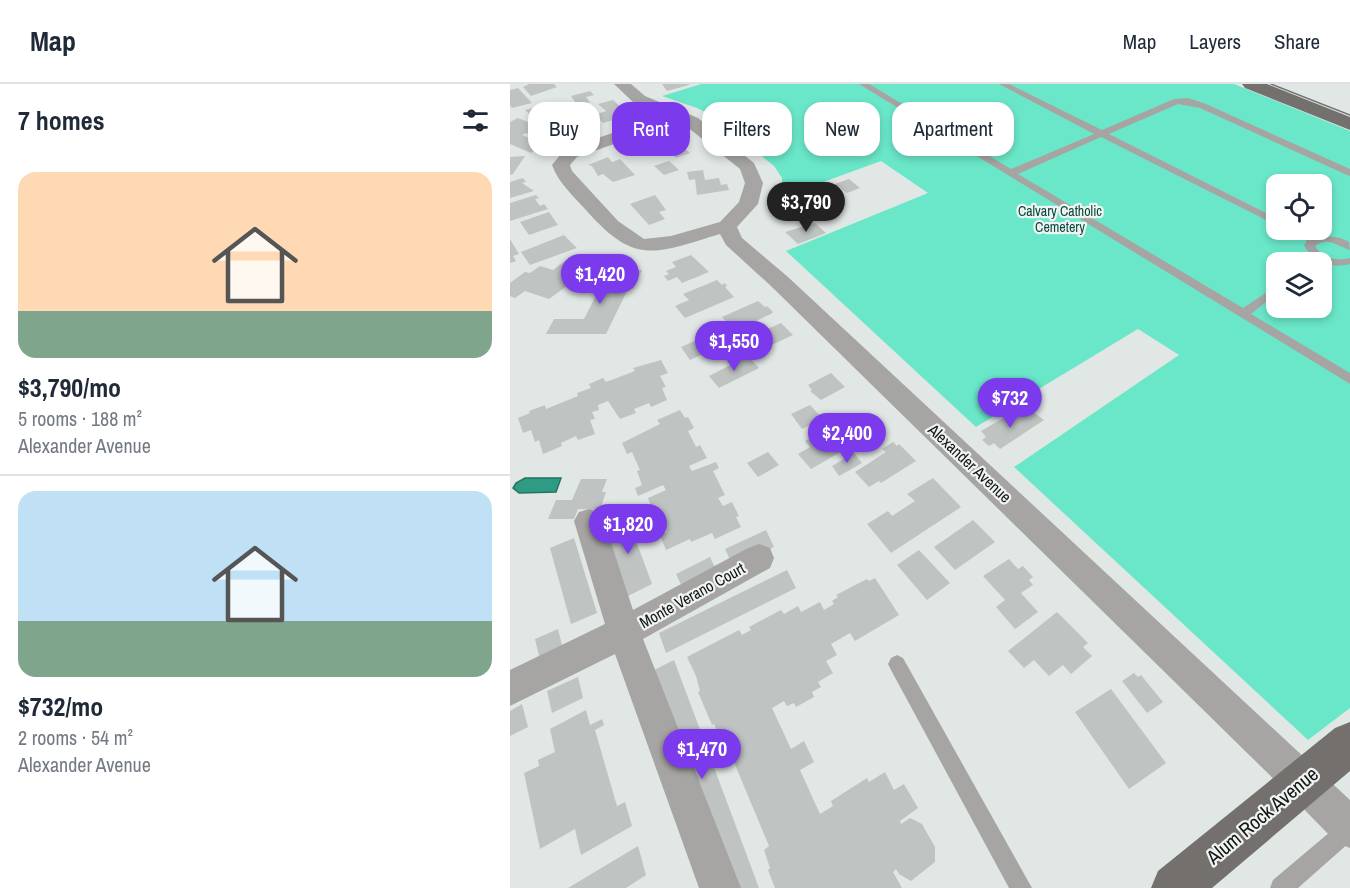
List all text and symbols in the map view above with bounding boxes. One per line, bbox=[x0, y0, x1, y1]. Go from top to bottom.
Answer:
text: Map bbox=[30, 22, 76, 60]
text: Map bbox=[1123, 27, 1156, 56]
text: Layers bbox=[1189, 27, 1241, 56]
text: Share bbox=[1274, 27, 1320, 56]
chip: Buy bbox=[528, 102, 600, 156]
chip: Rent bbox=[612, 102, 690, 156]
chip: Filters bbox=[702, 102, 792, 156]
chip: New bbox=[804, 102, 880, 156]
chip: Apartment bbox=[892, 102, 1014, 156]
text: 7 homes bbox=[18, 103, 105, 138]
icon: filters bbox=[459, 104, 492, 137]
map controls bbox=[1266, 174, 1332, 318]
button: locate bbox=[1266, 174, 1332, 240]
pin: $3,790 bbox=[757, 182, 855, 233]
text: $3,790 bbox=[781, 188, 831, 215]
park label: Calvary Catholic Cemetery bbox=[1018, 202, 1102, 236]
icon: home bbox=[201, 211, 309, 319]
button: layers bbox=[1266, 252, 1332, 318]
pin: $1,420 bbox=[551, 254, 649, 305]
text: $1,420 bbox=[575, 260, 625, 287]
pin: $1,550 bbox=[685, 321, 783, 372]
text: $1,550 bbox=[709, 327, 759, 354]
text: $3,790/mo bbox=[18, 370, 121, 405]
pin: $732 bbox=[974, 378, 1046, 429]
text: $732 bbox=[992, 384, 1028, 411]
text: 5 rooms · 188 m² bbox=[18, 405, 142, 432]
pin: $2,400 bbox=[798, 413, 896, 464]
street label: Alexander Avenue bbox=[923, 418, 1016, 507]
text: $2,400 bbox=[822, 419, 872, 446]
text: Alexander Avenue bbox=[18, 432, 151, 459]
pin: $1,820 bbox=[579, 504, 677, 555]
text: $1,820 bbox=[603, 510, 653, 537]
icon: home bbox=[201, 530, 309, 638]
street label: Monte Verano Court bbox=[635, 557, 749, 633]
text: $732/mo bbox=[18, 689, 103, 724]
text: 2 rooms · 54 m² bbox=[18, 724, 133, 751]
pin: $1,470 bbox=[653, 729, 751, 780]
text: $1,470 bbox=[677, 735, 727, 762]
text: Alexander Avenue bbox=[18, 751, 151, 778]
street label: Alum Rock Avenue bbox=[1200, 760, 1324, 870]

